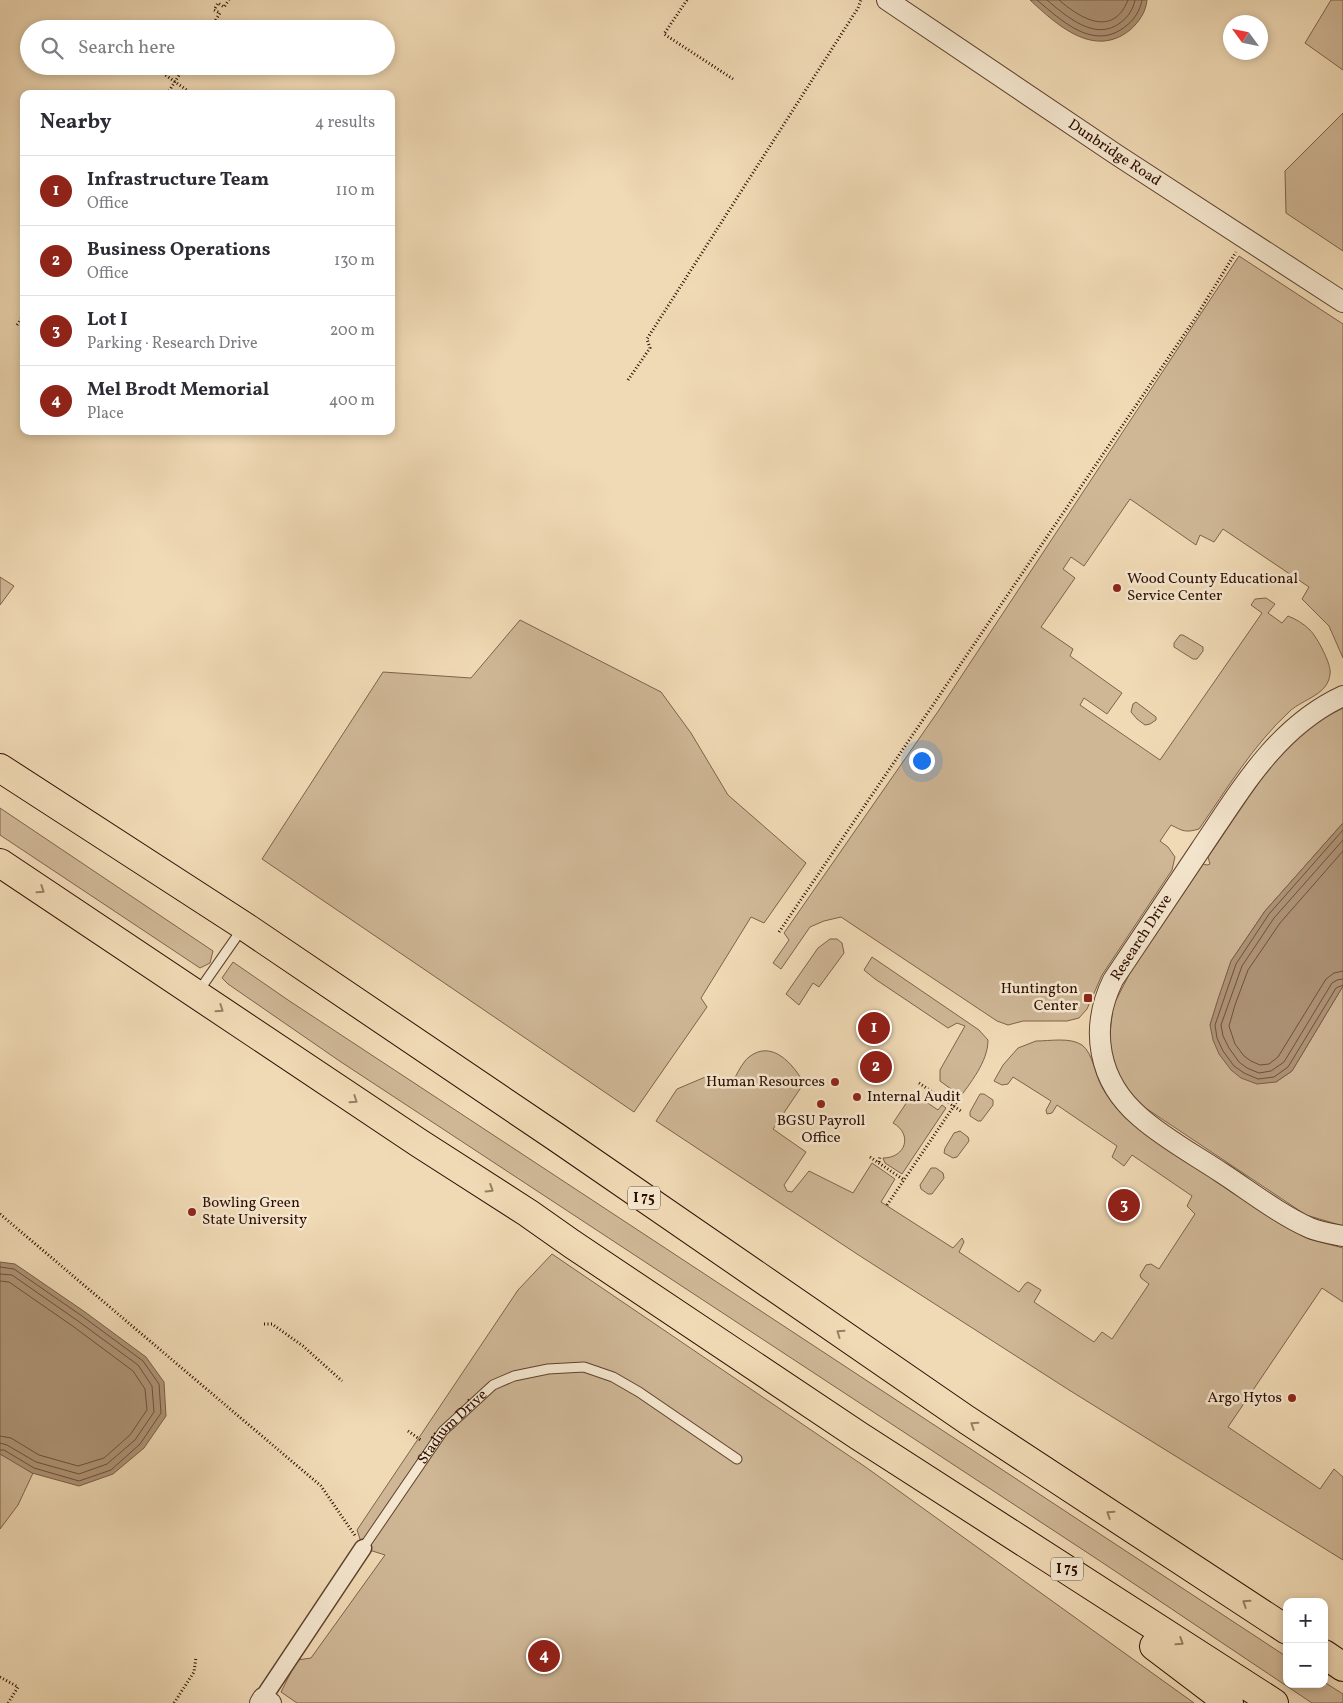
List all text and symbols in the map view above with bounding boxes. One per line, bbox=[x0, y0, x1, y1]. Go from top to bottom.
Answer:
north arrow bbox=[1223, 15, 1268, 60]
search box bbox=[20, 20, 395, 75]
icon: search bbox=[38, 34, 66, 62]
text: Search here bbox=[78, 35, 175, 61]
text: Nearby bbox=[40, 108, 111, 137]
text: 4 results bbox=[315, 112, 375, 134]
street label: Dunbridge Road bbox=[1064, 114, 1165, 191]
text: Infrastructure Team bbox=[87, 167, 269, 193]
text: 1 bbox=[53, 180, 59, 202]
text: 110 m bbox=[336, 180, 375, 202]
text: Office bbox=[87, 193, 129, 215]
text: Business Operations bbox=[87, 237, 271, 263]
text: 2 bbox=[52, 250, 60, 272]
text: 130 m bbox=[334, 250, 375, 272]
text: Office bbox=[87, 263, 129, 285]
text: Lot I bbox=[87, 307, 128, 333]
text: 3 bbox=[52, 320, 60, 342]
text: 200 m bbox=[330, 320, 375, 342]
text: Parking · Research Drive bbox=[87, 333, 258, 355]
text: Mel Brodt Memorial bbox=[87, 377, 269, 403]
text: 4 bbox=[51, 390, 61, 412]
text: 400 m bbox=[329, 390, 375, 412]
text: Place bbox=[87, 403, 124, 425]
place label: Wood County Educational Service Center bbox=[1127, 569, 1298, 607]
marker: Wood County Educational Service Center bbox=[1111, 582, 1123, 594]
your location bbox=[909, 748, 935, 774]
one-way arrow bbox=[35, 884, 44, 893]
street label: Research Drive bbox=[1106, 891, 1178, 985]
place label: Huntington Center bbox=[1001, 979, 1078, 1017]
marker: Huntington Center bbox=[1082, 992, 1094, 1004]
one-way arrow bbox=[214, 1003, 223, 1012]
pin: 1 bbox=[858, 1009, 890, 1047]
pin: 2 bbox=[860, 1048, 892, 1086]
place label: Human Resources bbox=[706, 1072, 825, 1093]
marker: Human Resources bbox=[829, 1076, 841, 1088]
place label: Internal Audit bbox=[867, 1087, 961, 1108]
marker: Internal Audit bbox=[851, 1091, 863, 1103]
one-way arrow bbox=[349, 1094, 358, 1103]
marker: BGSU Payroll Office bbox=[815, 1098, 827, 1110]
place label: BGSU Payroll Office bbox=[777, 1111, 865, 1149]
one-way arrow bbox=[485, 1183, 494, 1192]
road number: I 75 bbox=[628, 1186, 660, 1210]
pin: 3 bbox=[1108, 1186, 1140, 1224]
place label: Bowling Green State University bbox=[202, 1193, 307, 1231]
marker: Bowling Green State University bbox=[186, 1206, 198, 1218]
one-way arrow bbox=[837, 1330, 846, 1339]
street label: Stadium Drive bbox=[413, 1385, 492, 1469]
place label: Argo Hytos bbox=[1208, 1388, 1282, 1409]
marker: Argo Hytos bbox=[1286, 1392, 1298, 1404]
one-way arrow bbox=[971, 1422, 980, 1431]
one-way arrow bbox=[1106, 1511, 1116, 1520]
road number: I 75 bbox=[1051, 1558, 1083, 1580]
map controls bbox=[1283, 1598, 1328, 1688]
button: + bbox=[1283, 1598, 1328, 1643]
one-way arrow bbox=[1242, 1600, 1252, 1609]
one-way arrow bbox=[1174, 1636, 1184, 1645]
pin: 4 bbox=[528, 1637, 560, 1675]
button: − bbox=[1283, 1643, 1328, 1688]

